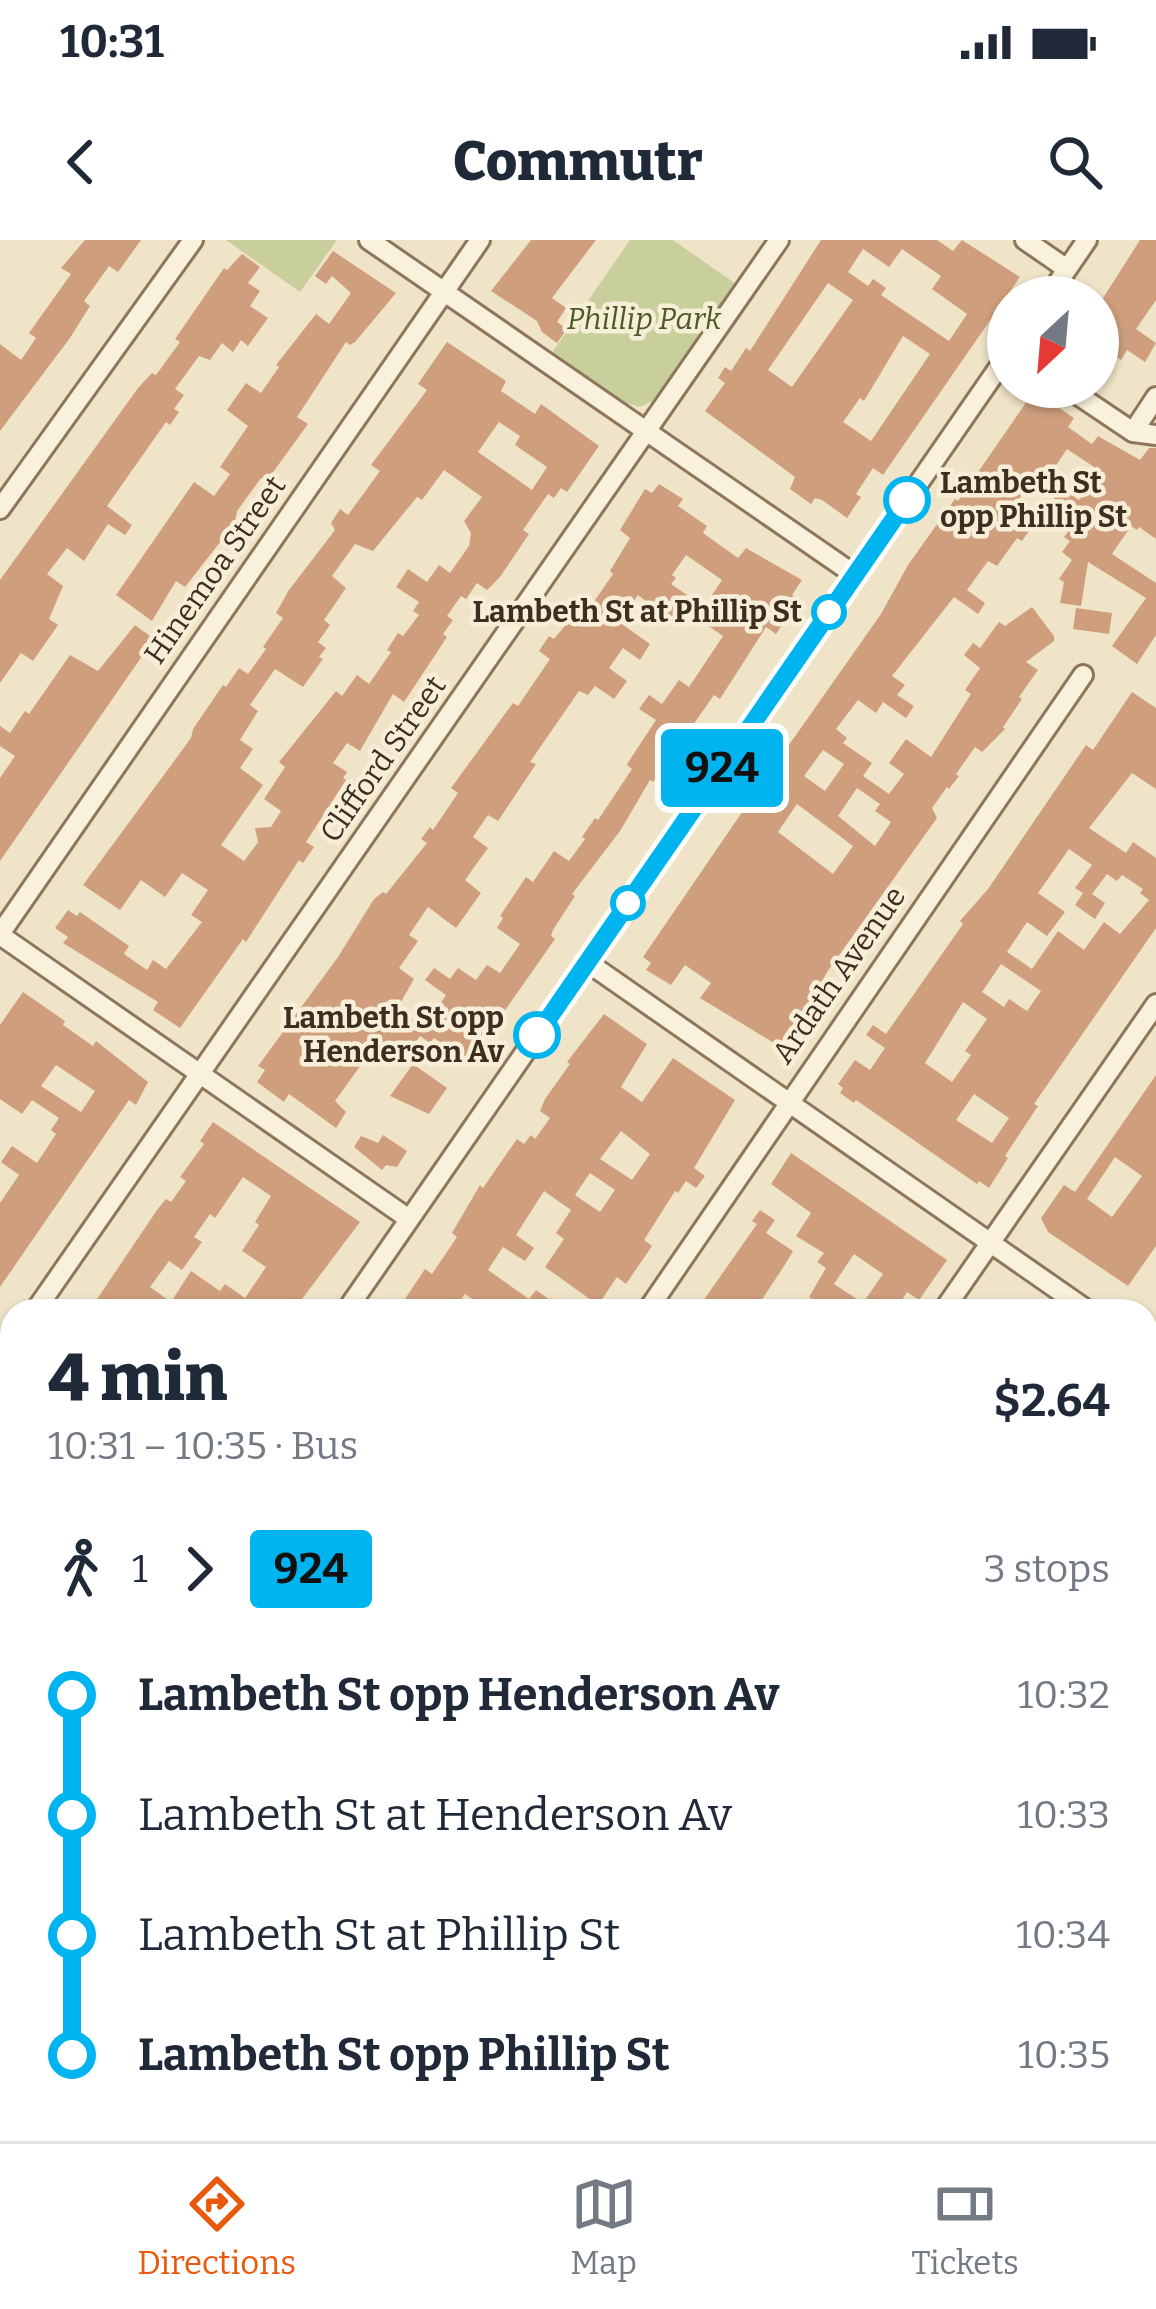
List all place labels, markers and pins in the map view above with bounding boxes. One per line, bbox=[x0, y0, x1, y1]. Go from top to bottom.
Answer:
place label: Lambeth St opp Phillip St bbox=[940, 465, 1127, 535]
marker: Lambeth St opp Phillip St bbox=[885, 478, 929, 522]
place label: Lambeth St at Phillip St bbox=[473, 594, 802, 630]
marker: Lambeth St at Phillip St bbox=[813, 596, 845, 628]
unlabelled marker bbox=[612, 887, 644, 919]
place label: Lambeth St opp Henderson Av bbox=[283, 1000, 505, 1070]
marker: Lambeth St opp Henderson Av bbox=[515, 1013, 559, 1057]

